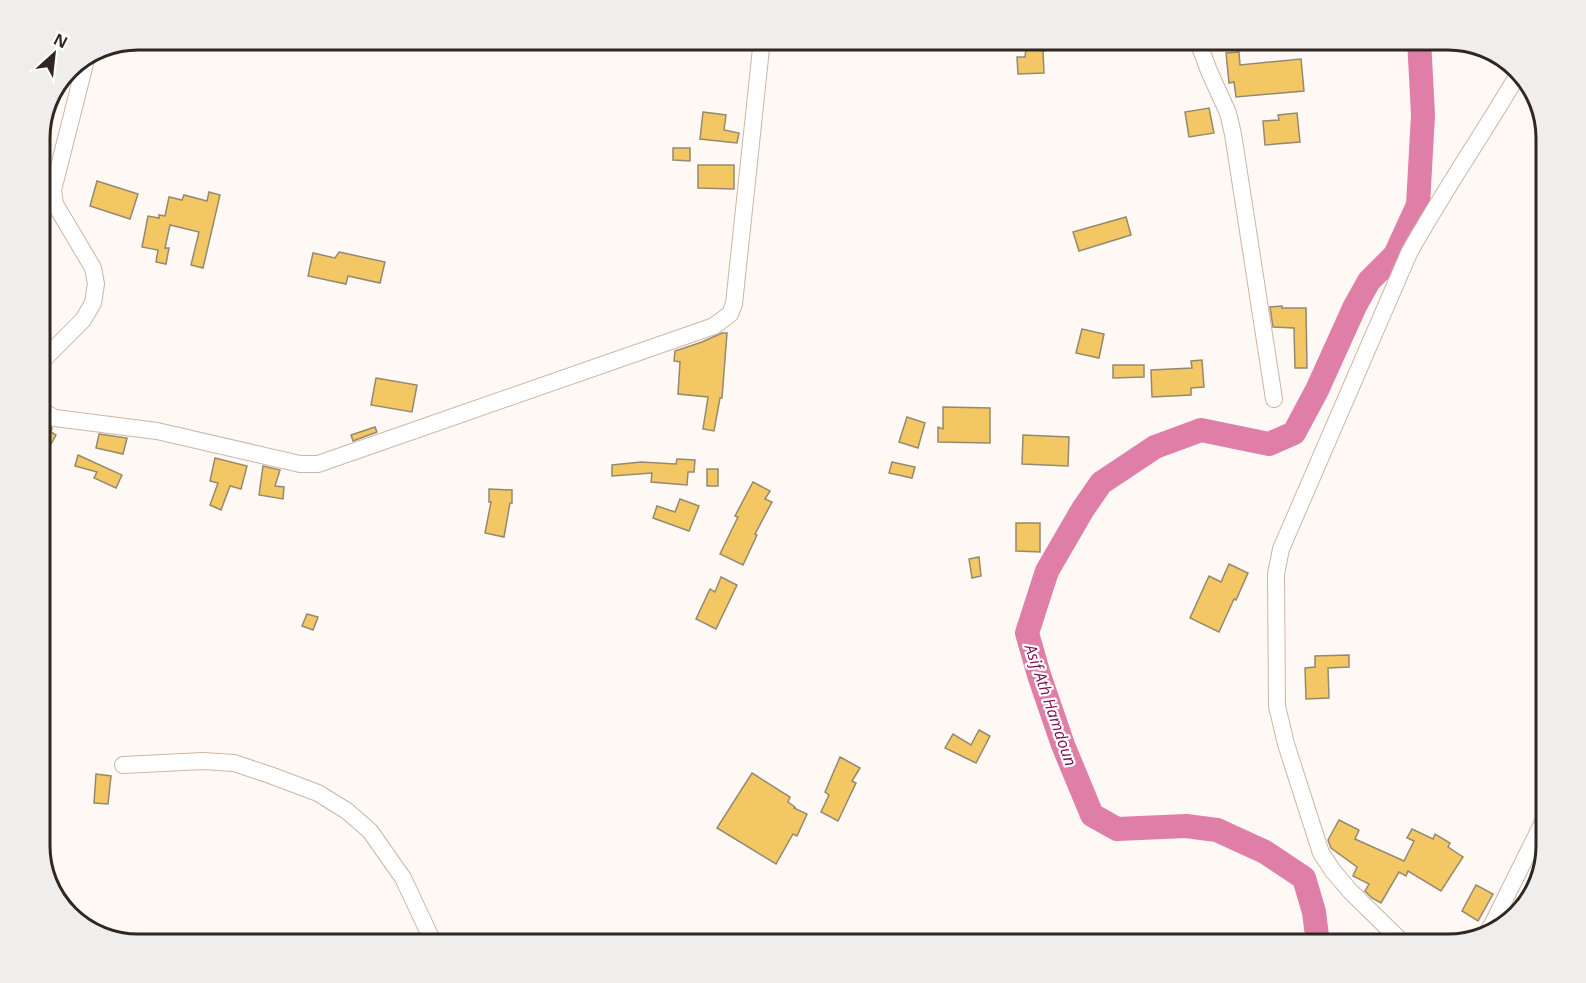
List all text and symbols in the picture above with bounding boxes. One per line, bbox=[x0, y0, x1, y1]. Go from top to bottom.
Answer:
north arrow bbox=[24, 24, 84, 84]
text: N bbox=[50, 28, 72, 53]
water label: Asif Ath Hamdoun bbox=[1020, 640, 1082, 769]

